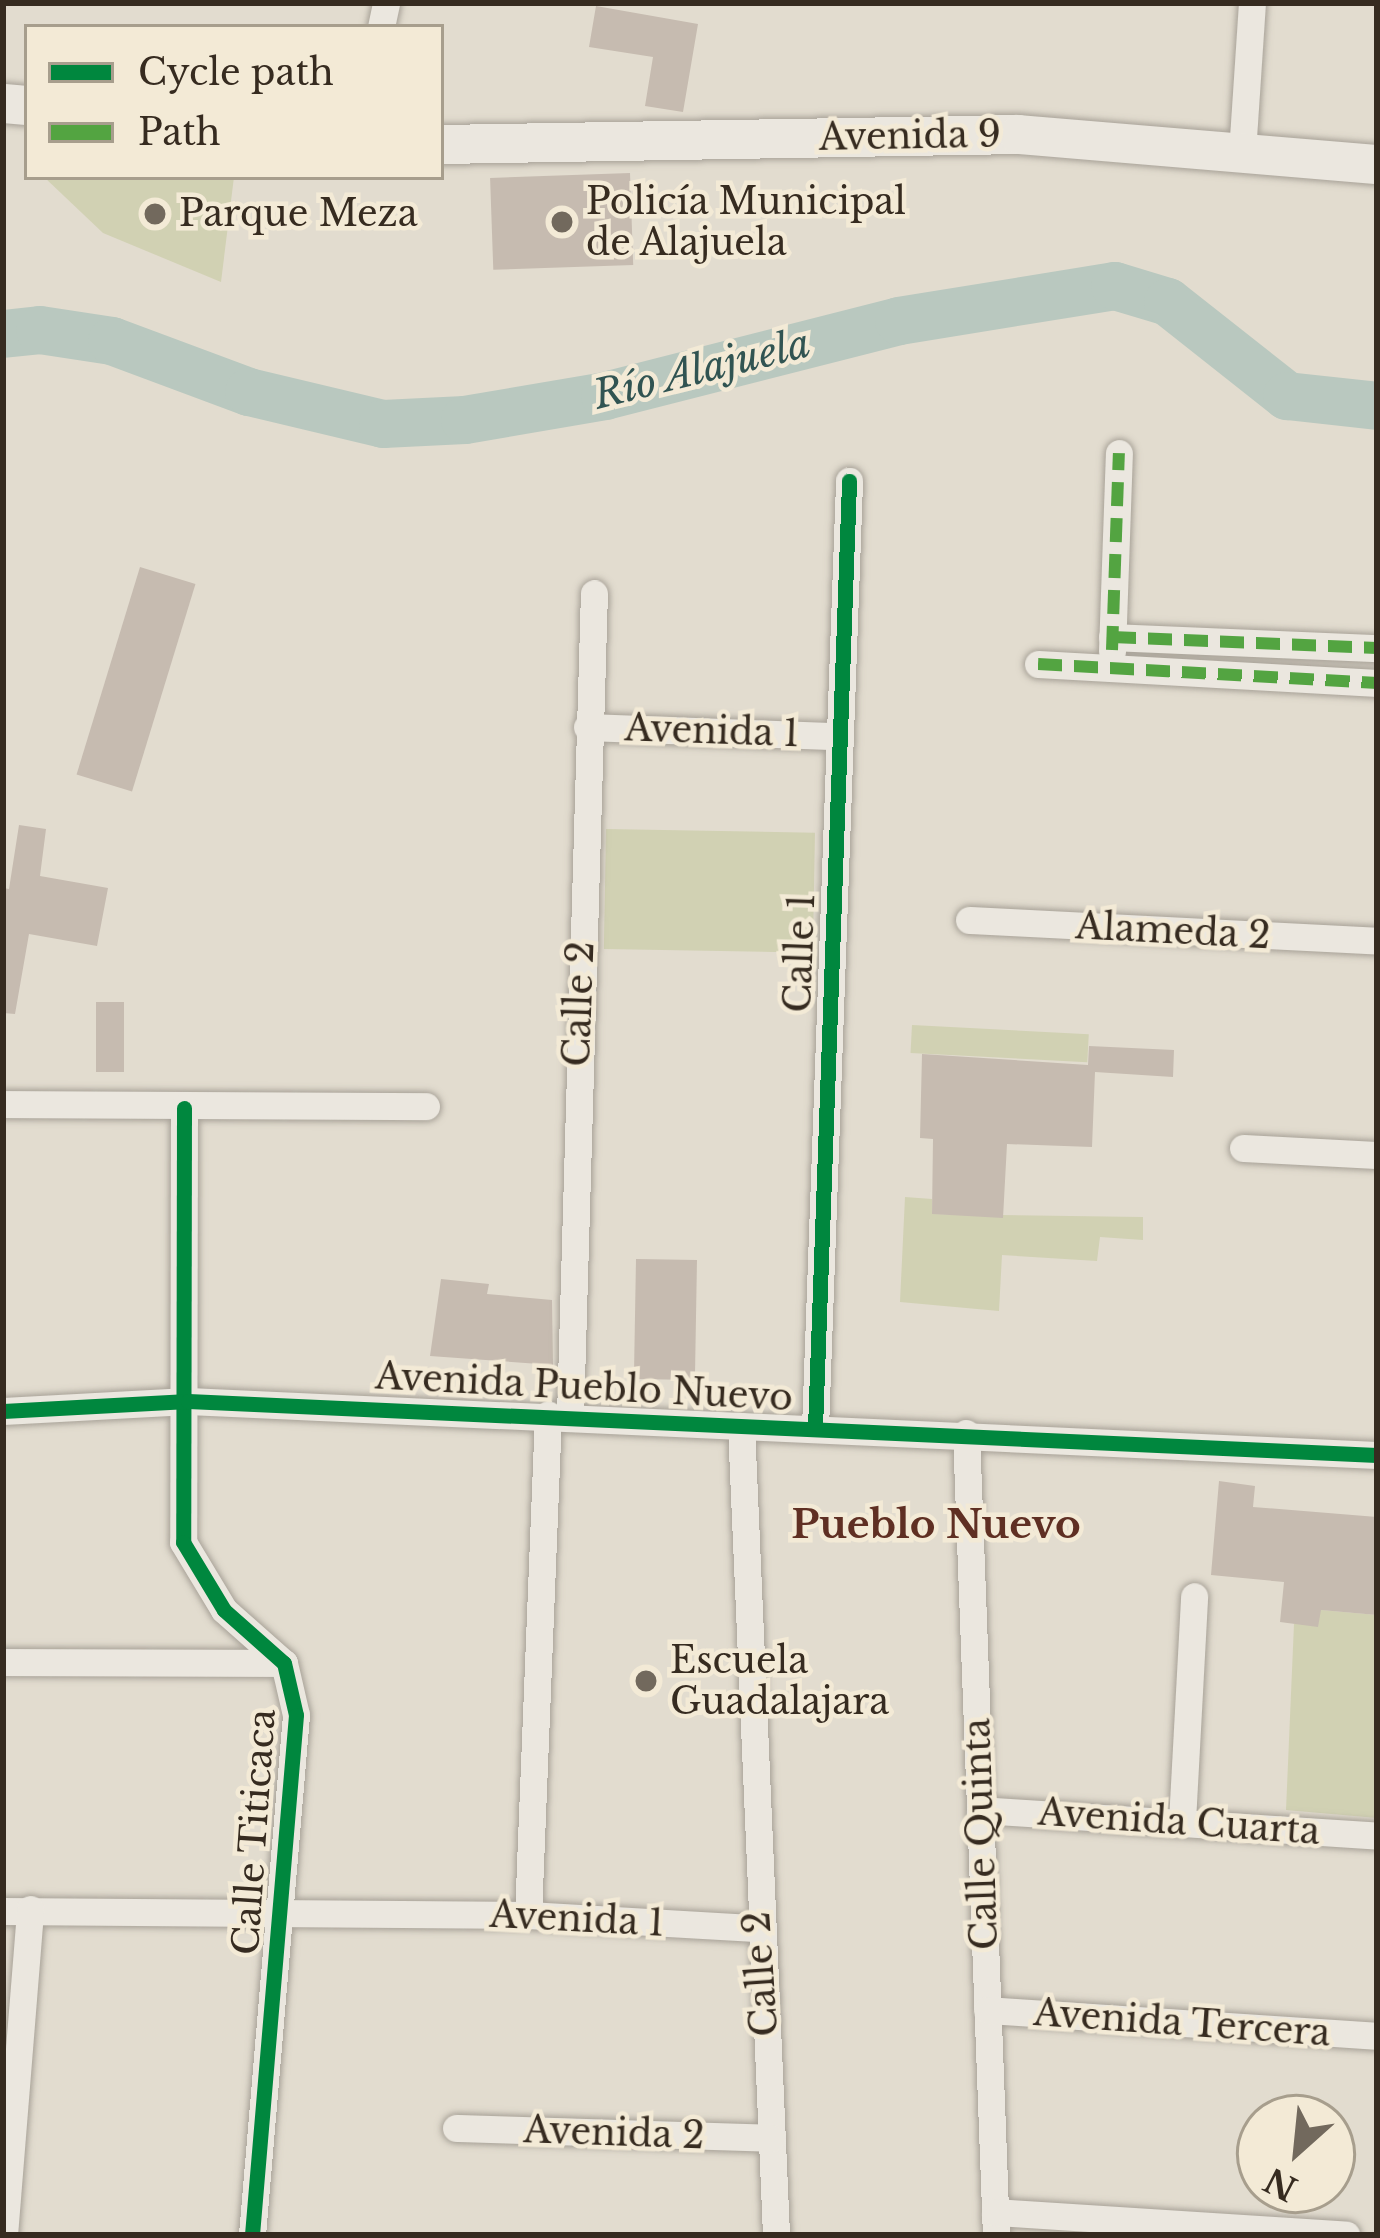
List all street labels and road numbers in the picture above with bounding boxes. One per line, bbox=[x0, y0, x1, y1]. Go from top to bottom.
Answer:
street label: Avenida 9 bbox=[818, 113, 1002, 159]
street label: Avenida 1 bbox=[624, 706, 800, 756]
street label: Calle 1 bbox=[776, 893, 824, 1013]
street label: Alameda 2 bbox=[1074, 904, 1272, 958]
street label: Calle 2 bbox=[555, 941, 603, 1067]
street label: Avenida Pueblo Nuevo bbox=[374, 1354, 794, 1420]
street label: Calle Titicaca bbox=[224, 1707, 284, 1957]
street label: Calle Quinta bbox=[955, 1717, 1007, 1951]
street label: Avenida Cuarta bbox=[1036, 1791, 1322, 1853]
street label: Avenida 1 bbox=[488, 1893, 666, 1945]
street label: Calle 2 bbox=[735, 1910, 787, 2038]
street label: Avenida Tercera bbox=[1032, 1991, 1332, 2055]
street label: Avenida 2 bbox=[523, 2108, 705, 2158]

